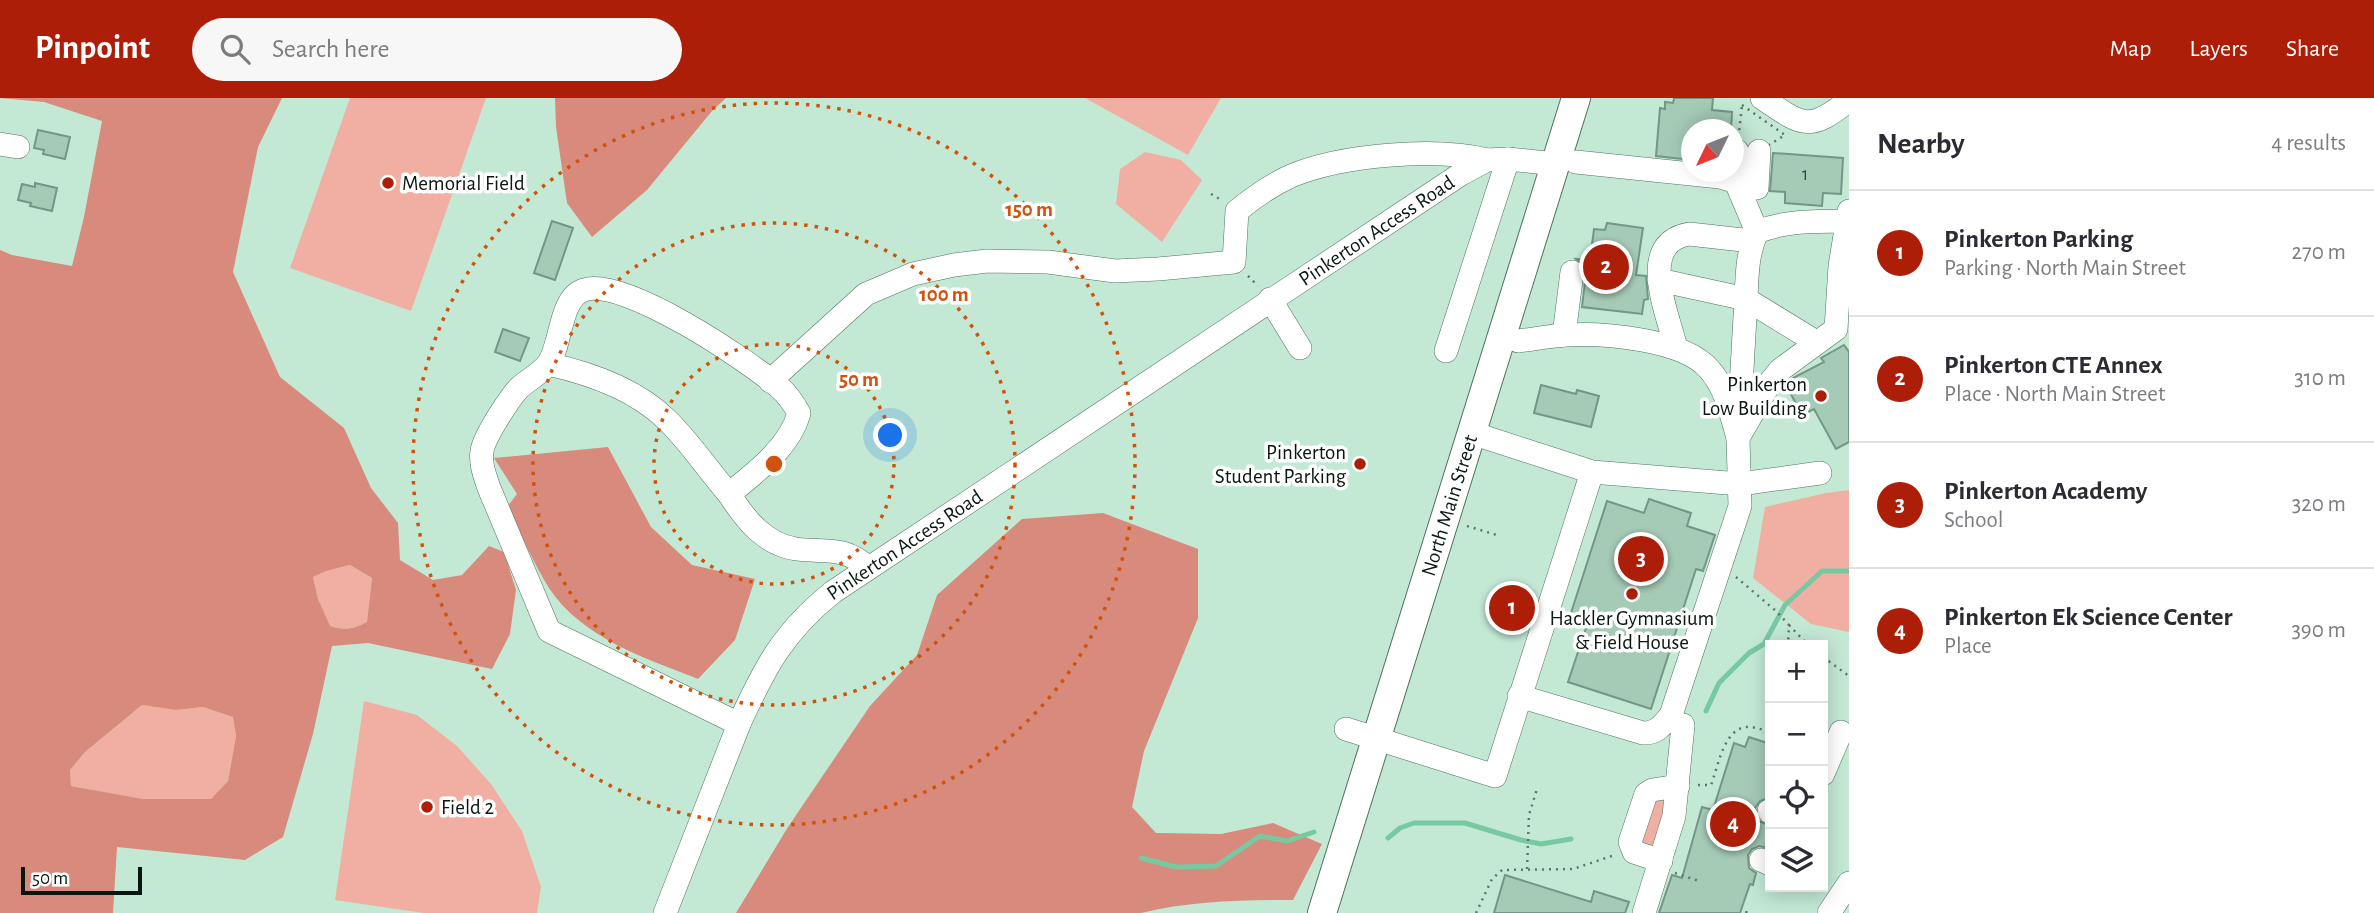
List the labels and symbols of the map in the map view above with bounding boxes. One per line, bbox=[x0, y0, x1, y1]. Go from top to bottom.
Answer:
north arrow bbox=[1681, 119, 1744, 182]
house number: 1 bbox=[1802, 166, 1808, 184]
street label: Pinkerton Access Road bbox=[1295, 172, 1458, 290]
place label: Memorial Field bbox=[402, 173, 525, 194]
marker: Memorial Field bbox=[380, 175, 396, 191]
text: 150 m bbox=[1005, 199, 1053, 220]
pin: 2 bbox=[1583, 241, 1629, 293]
text: 100 m bbox=[919, 284, 969, 305]
text: 50 m bbox=[839, 369, 879, 390]
place label: Pinkerton Low Building bbox=[1702, 374, 1808, 419]
marker: Pinkerton Low Building bbox=[1813, 388, 1829, 404]
your location bbox=[873, 418, 907, 452]
street label: North Main Street bbox=[1418, 432, 1481, 579]
place label: Pinkerton Student Parking bbox=[1215, 442, 1347, 487]
centre of rings bbox=[762, 452, 786, 476]
marker: Pinkerton Student Parking bbox=[1352, 456, 1368, 472]
street label: Pinkerton Access Road bbox=[823, 486, 986, 604]
pin: 3 bbox=[1618, 533, 1664, 585]
pin: 1 bbox=[1489, 582, 1535, 634]
marker: Hackler Gymnasium & Field House bbox=[1624, 586, 1640, 602]
place label: Hackler Gymnasium & Field House bbox=[1550, 608, 1714, 653]
place label: Field 2 bbox=[441, 797, 494, 818]
pin: 4 bbox=[1710, 798, 1756, 850]
marker: Field 2 bbox=[419, 799, 435, 815]
scale bar bbox=[21, 864, 142, 896]

